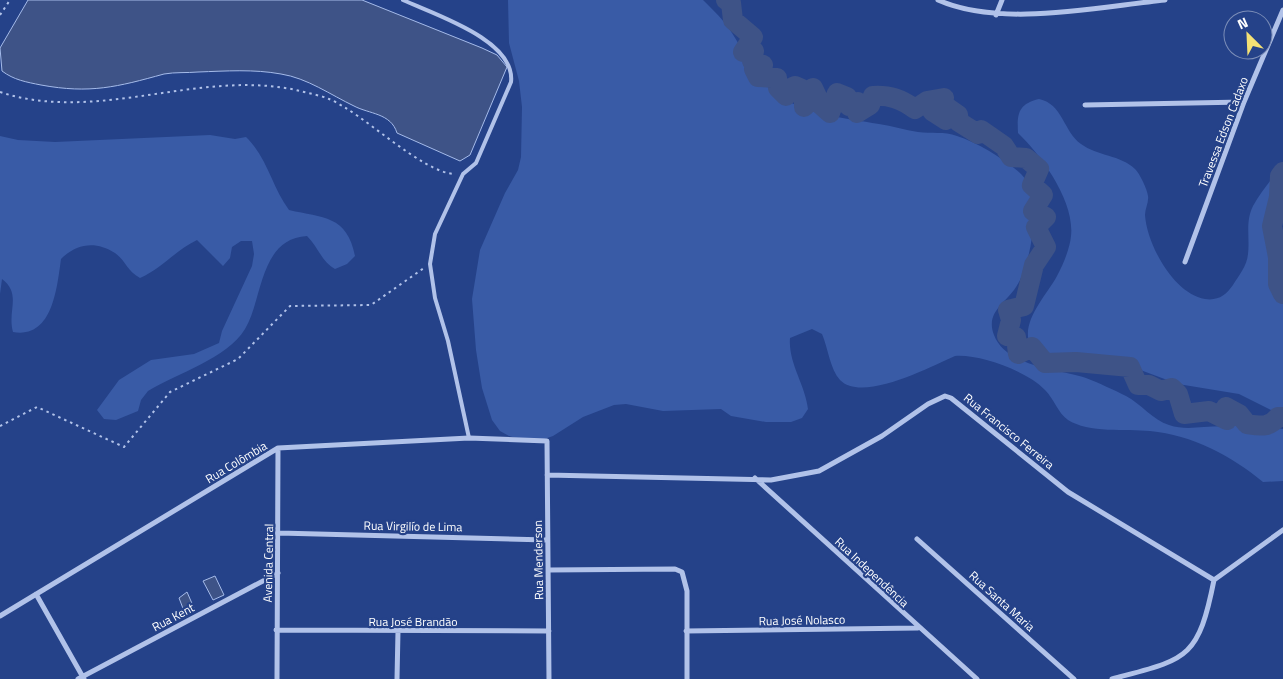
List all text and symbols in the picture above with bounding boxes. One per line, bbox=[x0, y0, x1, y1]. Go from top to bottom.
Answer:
north arrow bbox=[1223, 10, 1273, 60]
text: N bbox=[1234, 11, 1251, 34]
street label: Travessa Edson Cadaxo bbox=[1193, 74, 1253, 190]
street label: Rua Francisco Ferreira bbox=[960, 388, 1058, 474]
street label: Rua Colômbia bbox=[201, 436, 271, 488]
street label: Rua Virgilío de Lima bbox=[363, 516, 463, 536]
street label: Rua Menderson bbox=[528, 520, 548, 600]
street label: Avenida Central bbox=[258, 523, 278, 603]
street label: Rua Independência bbox=[831, 532, 913, 612]
street label: Rua Santa Maria bbox=[965, 566, 1039, 636]
street label: Rua Kent bbox=[148, 598, 198, 636]
street label: Rua José Nolasco bbox=[759, 610, 845, 630]
street label: Rua José Brandão bbox=[368, 612, 458, 631]

